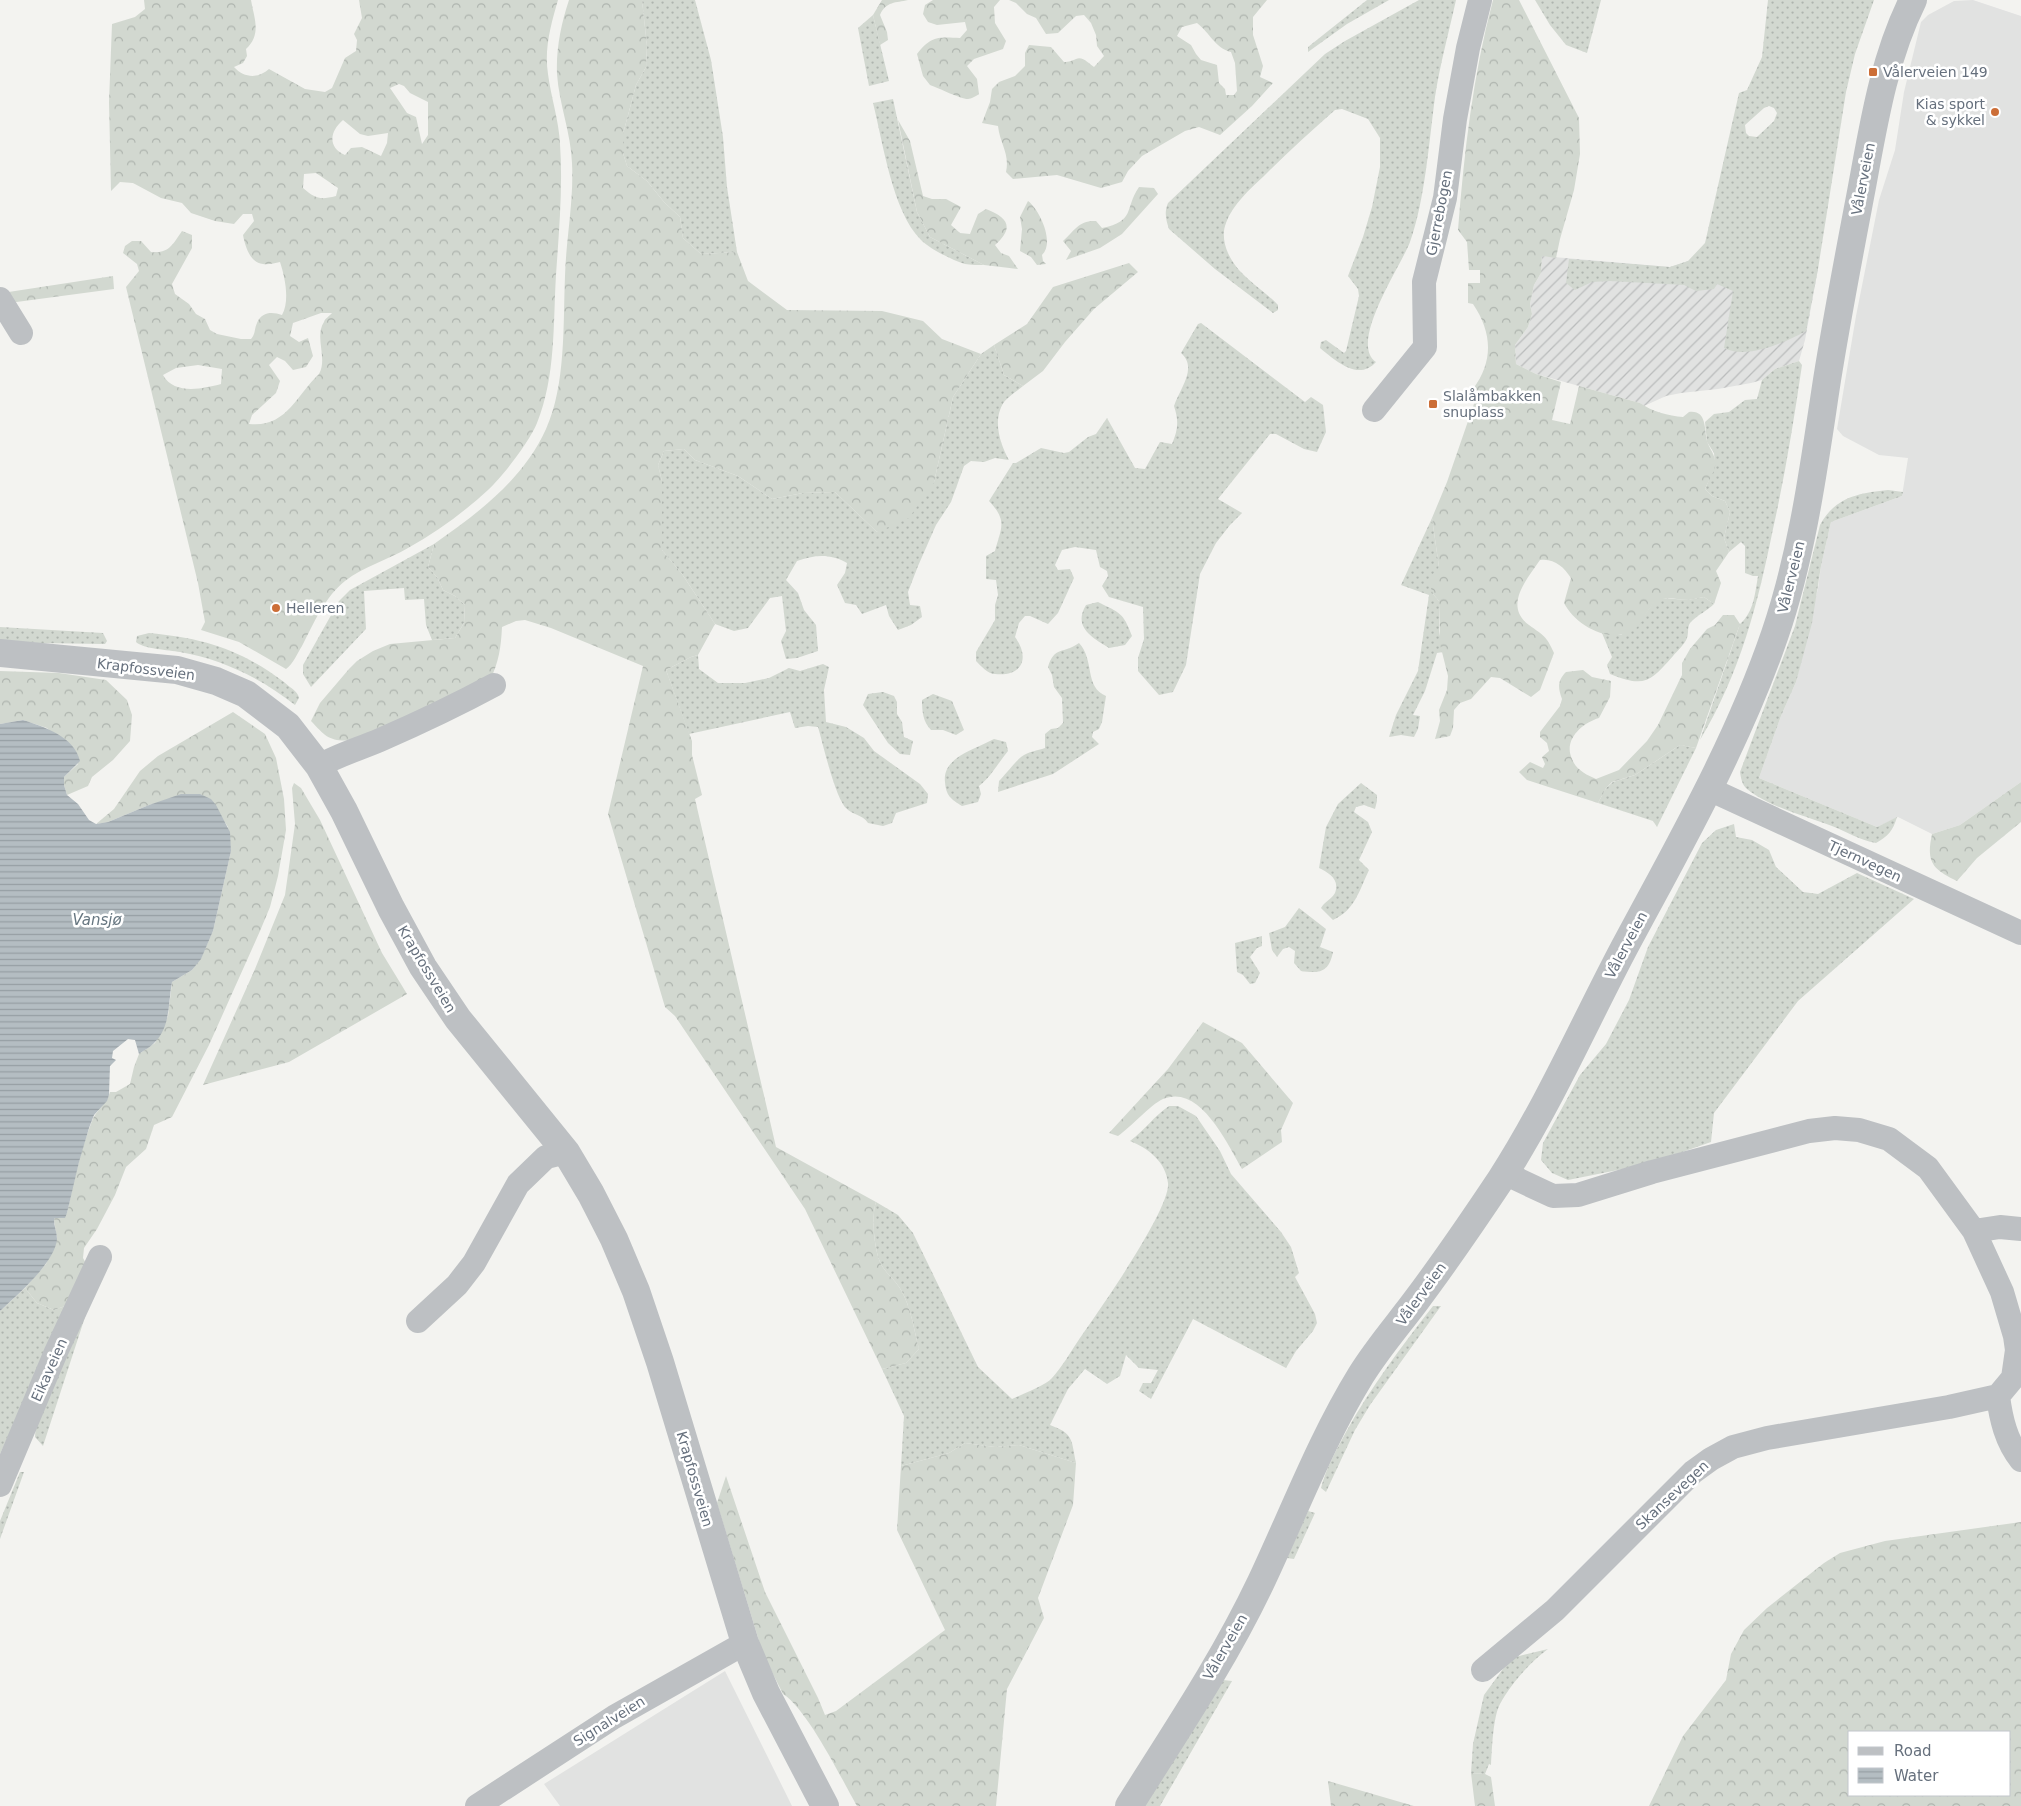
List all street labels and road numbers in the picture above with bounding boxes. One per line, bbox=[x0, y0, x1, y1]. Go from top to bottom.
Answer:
street label: Vålerveien bbox=[1848, 141, 1878, 217]
street label: Gjerrebogen bbox=[1423, 169, 1455, 257]
street label: Vålerveien bbox=[1774, 539, 1808, 615]
street label: Krapfossveien bbox=[96, 655, 196, 683]
street label: Tjernvegen bbox=[1825, 837, 1904, 885]
street label: Vålerveien bbox=[1602, 909, 1650, 981]
street label: Krapfossveien bbox=[395, 923, 459, 1015]
street label: Vålerveien bbox=[1393, 1260, 1449, 1328]
street label: Eikaveien bbox=[28, 1336, 70, 1404]
street label: Krapfossveien bbox=[674, 1429, 716, 1529]
street label: Skansevegen bbox=[1632, 1457, 1712, 1533]
street label: Vålerveien bbox=[1200, 1611, 1250, 1683]
street label: Signalveien bbox=[570, 1693, 648, 1749]

